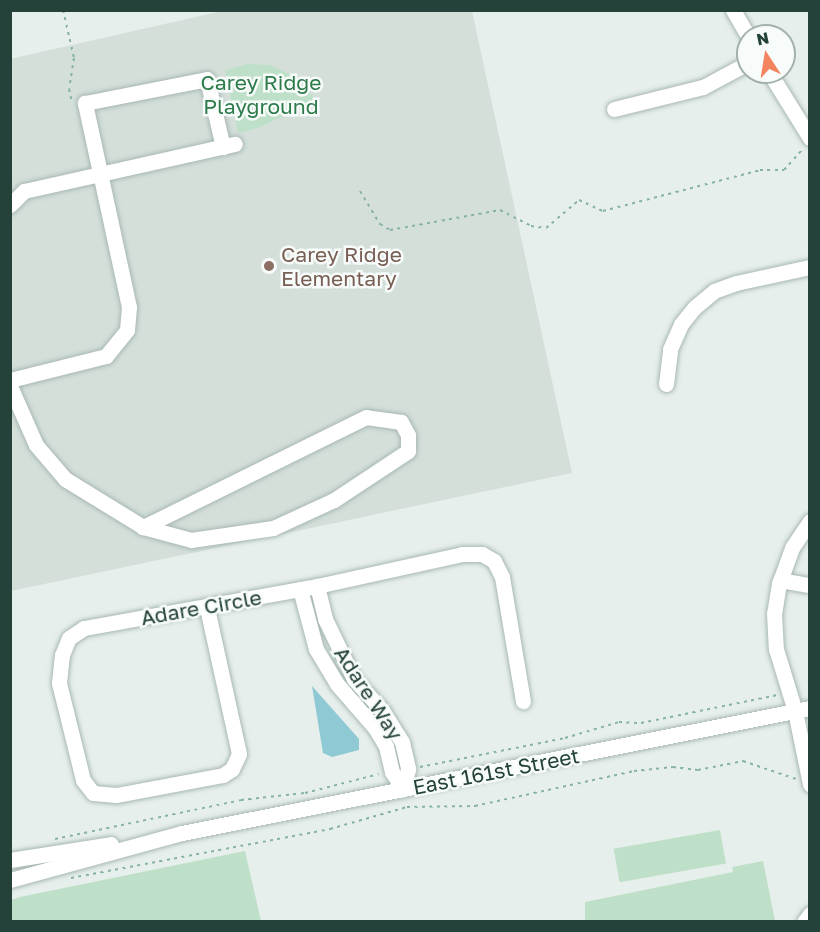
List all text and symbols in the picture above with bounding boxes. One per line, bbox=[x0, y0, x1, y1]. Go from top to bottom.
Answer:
north arrow bbox=[736, 24, 796, 84]
text: N bbox=[755, 27, 771, 49]
park label: Carey Ridge Playground bbox=[201, 69, 321, 119]
place label: Carey Ridge Elementary bbox=[281, 241, 402, 291]
marker: Carey Ridge Elementary bbox=[262, 259, 276, 273]
street label: Adare Circle bbox=[139, 584, 263, 630]
street label: Adare Way bbox=[329, 641, 409, 745]
street label: East 161st Street bbox=[411, 742, 581, 800]

